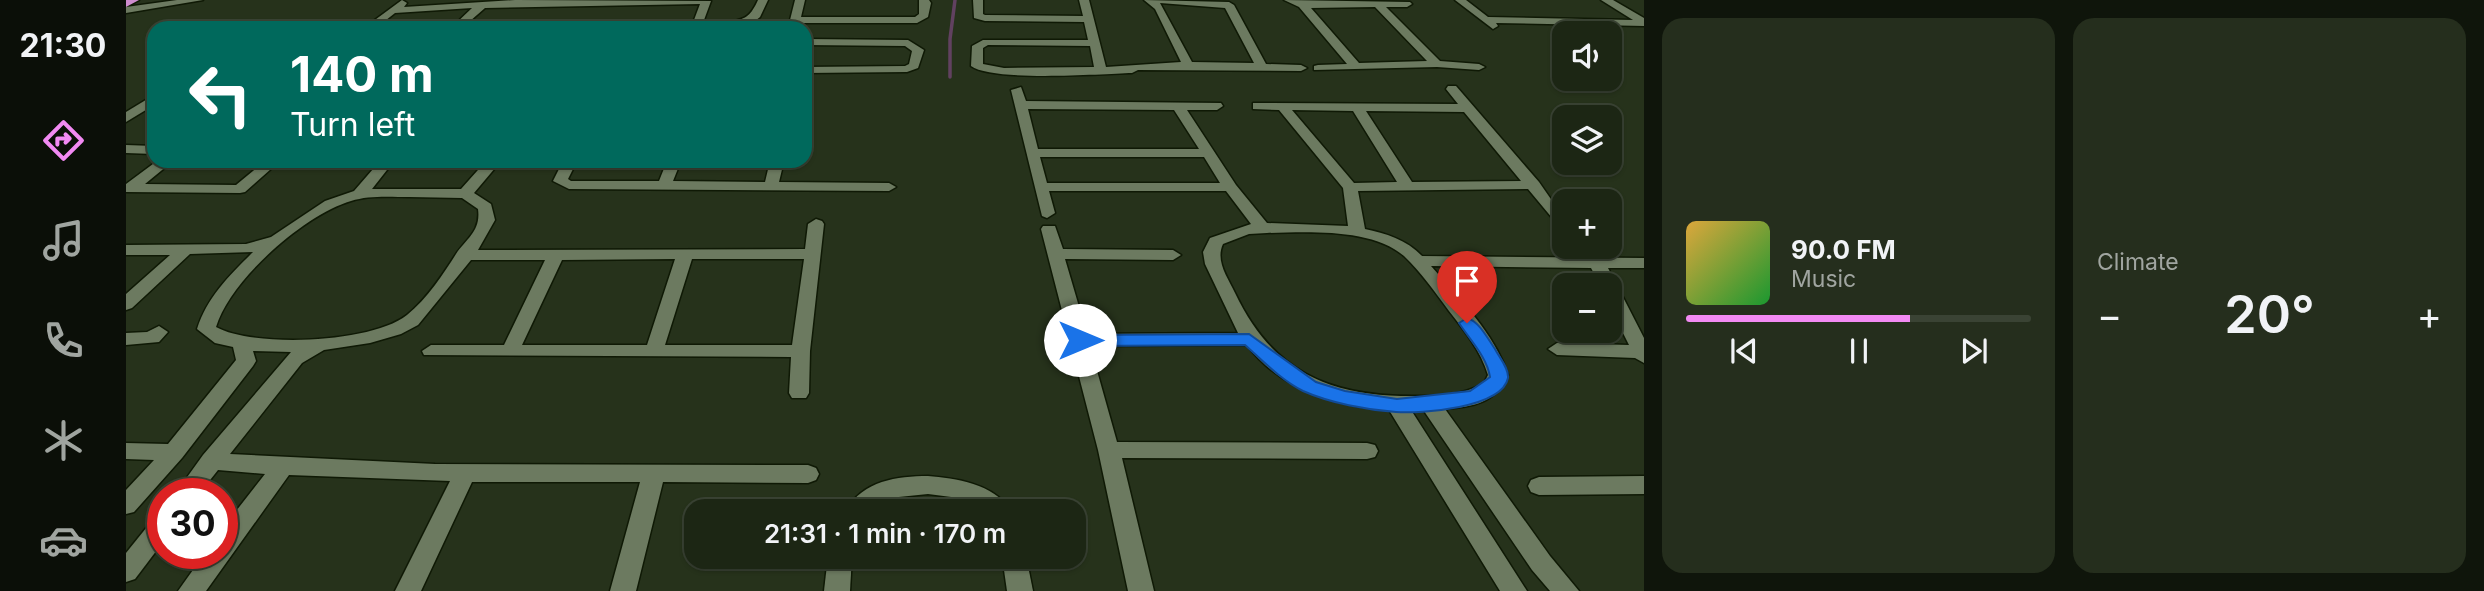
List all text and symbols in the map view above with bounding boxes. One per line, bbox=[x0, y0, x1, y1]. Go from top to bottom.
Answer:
map controls bbox=[1552, 21, 1622, 343]
button: sound bbox=[1552, 21, 1622, 91]
text: 21:30 bbox=[20, 26, 106, 65]
text: 140 m bbox=[290, 45, 434, 104]
icon: left bbox=[175, 49, 266, 140]
text: Turn left bbox=[290, 105, 415, 144]
button: layers bbox=[1552, 105, 1622, 175]
icon: directions bbox=[39, 116, 88, 165]
button: + bbox=[1552, 189, 1622, 259]
icon: music bbox=[39, 216, 88, 265]
text: 90.0 FM bbox=[1791, 234, 1896, 265]
text: Climate bbox=[2097, 248, 2179, 276]
pin bbox=[1437, 251, 1497, 323]
icon: arrive bbox=[1448, 262, 1486, 300]
text: Music bbox=[1791, 265, 1856, 293]
button: − bbox=[1552, 273, 1622, 343]
text: 20° bbox=[2224, 283, 2315, 346]
text: − bbox=[2097, 292, 2122, 338]
text: + bbox=[2417, 292, 2442, 338]
position arrow bbox=[1043, 303, 1117, 377]
icon: phone bbox=[39, 316, 88, 365]
icon: previous bbox=[1725, 332, 1763, 370]
icon: pause bbox=[1840, 332, 1878, 370]
icon: next bbox=[1955, 332, 1993, 370]
icon: climate bbox=[39, 416, 88, 465]
speed limit sign: 30 bbox=[147, 478, 238, 569]
icon: car bbox=[39, 516, 88, 565]
text: 21:31 · 1 min · 170 m bbox=[764, 518, 1006, 549]

